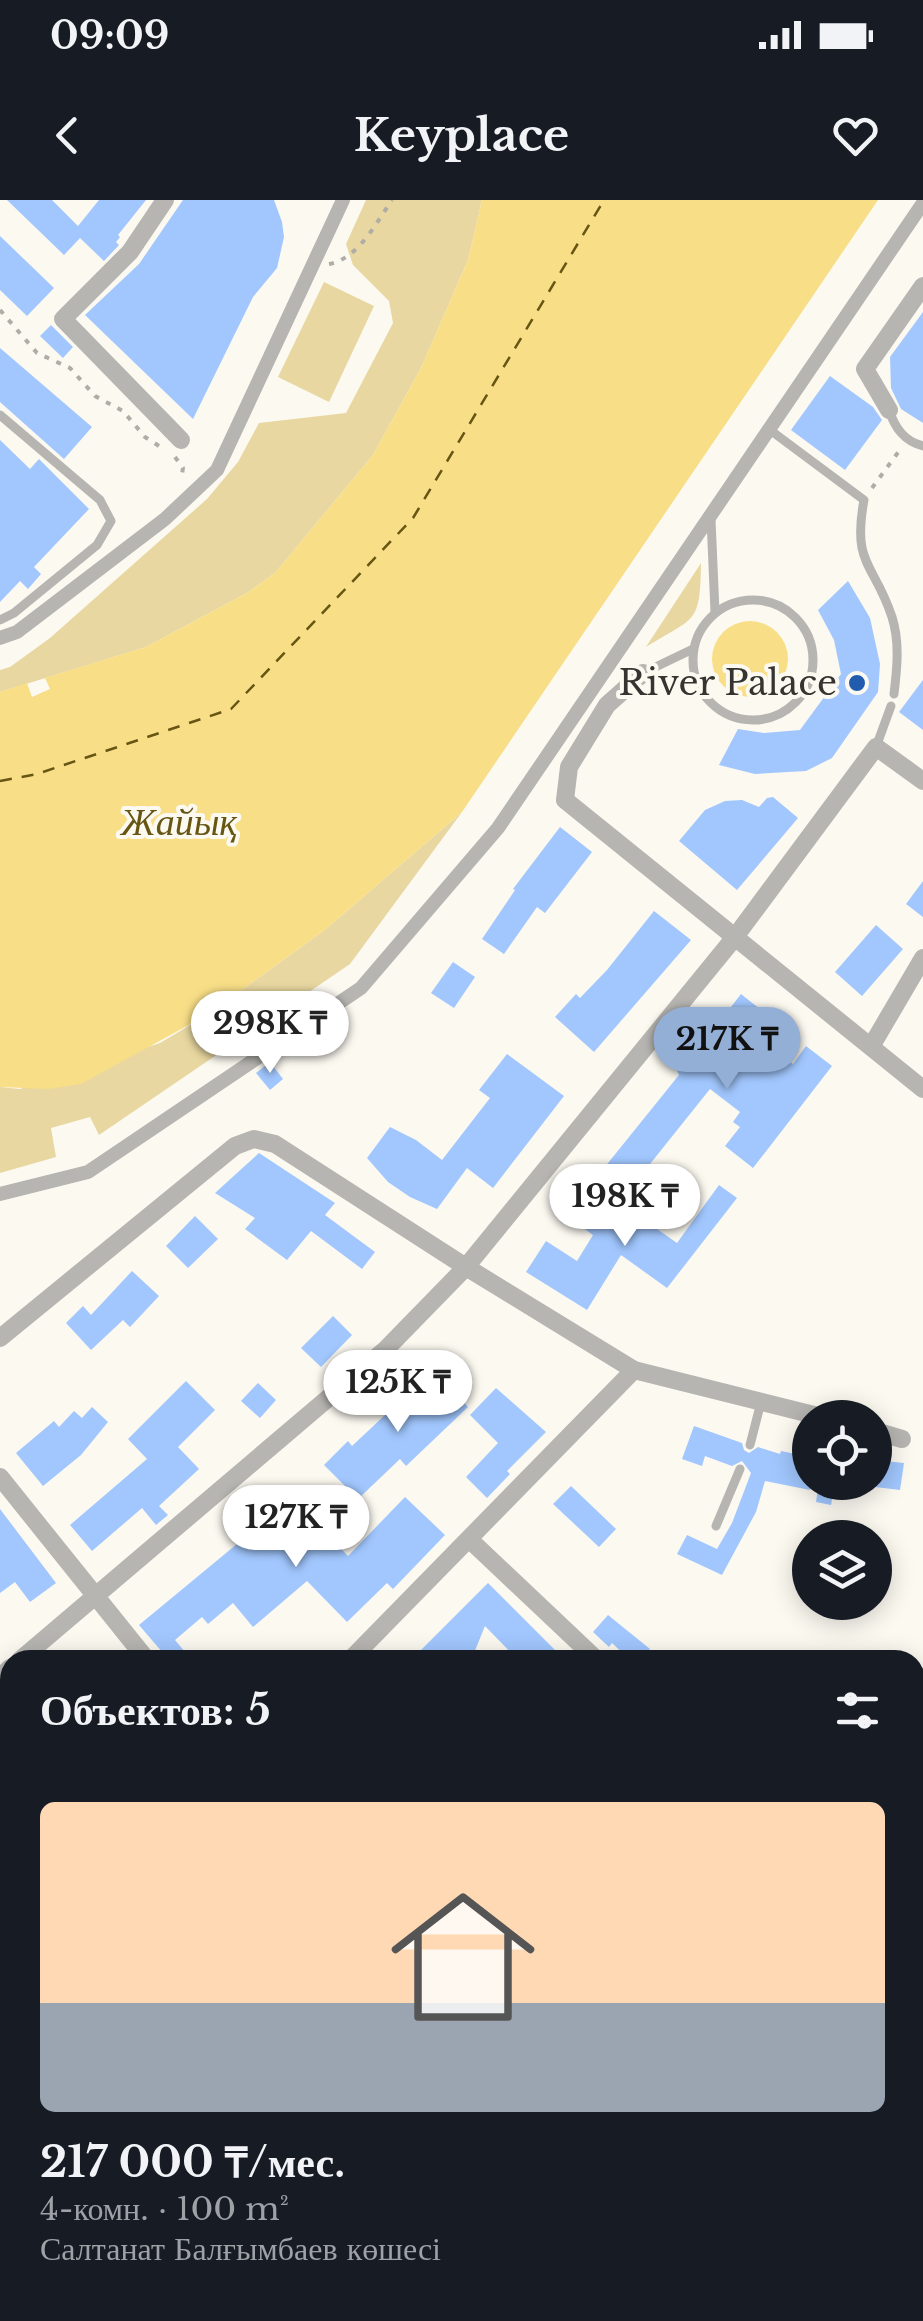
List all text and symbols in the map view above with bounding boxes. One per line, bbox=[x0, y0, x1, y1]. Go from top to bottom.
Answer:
text: 09:09 bbox=[50, 12, 169, 59]
text: Keyplace bbox=[354, 107, 569, 163]
icon: back bbox=[40, 108, 95, 163]
icon: heart bbox=[828, 108, 883, 163]
place label: River Palace bbox=[619, 661, 837, 704]
marker: River Palace bbox=[846, 672, 868, 694]
water label: Жайық bbox=[120, 798, 238, 845]
pin: 298K ₸ bbox=[189, 991, 351, 1076]
text: 298K ₸ bbox=[213, 1003, 327, 1043]
pin: 217K ₸ bbox=[646, 1007, 808, 1092]
text: 217K ₸ bbox=[675, 1019, 779, 1059]
pin: 198K ₸ bbox=[544, 1164, 706, 1249]
text: 198K ₸ bbox=[571, 1176, 679, 1216]
pin: 125K ₸ bbox=[317, 1350, 479, 1435]
text: 125K ₸ bbox=[345, 1362, 451, 1402]
map controls bbox=[792, 1400, 892, 1620]
button: locate bbox=[792, 1400, 892, 1500]
pin: 127K ₸ bbox=[215, 1485, 377, 1570]
text: 127K ₸ bbox=[244, 1497, 348, 1537]
button: layers bbox=[792, 1520, 892, 1620]
icon: filters bbox=[830, 1683, 885, 1738]
text: Объектов: 5 bbox=[40, 1684, 271, 1736]
icon: home bbox=[373, 1867, 553, 2047]
text: 217 000 ₸/мес. bbox=[40, 2136, 345, 2188]
text: 4-комн. · 100 m² bbox=[40, 2189, 289, 2229]
text: Салтанат Балғымбаев көшесі bbox=[40, 2229, 441, 2269]

